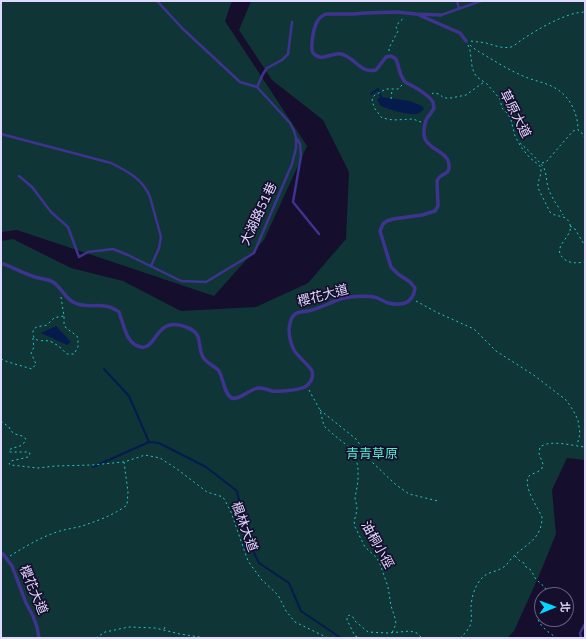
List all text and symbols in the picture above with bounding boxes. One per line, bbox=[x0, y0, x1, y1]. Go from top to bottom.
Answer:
street label: 草原大道 bbox=[496, 87, 534, 141]
street label: 大湖路51巷 bbox=[238, 180, 280, 248]
street label: 櫻花大道 bbox=[296, 282, 350, 310]
park label: 青青草原 bbox=[346, 446, 398, 462]
street label: 楓林大道 bbox=[228, 500, 260, 554]
street label: 油桐小徑 bbox=[358, 518, 396, 572]
street label: 櫻花大道 bbox=[16, 563, 50, 617]
north arrow bbox=[534, 587, 574, 627]
text: 北 bbox=[558, 601, 572, 612]

